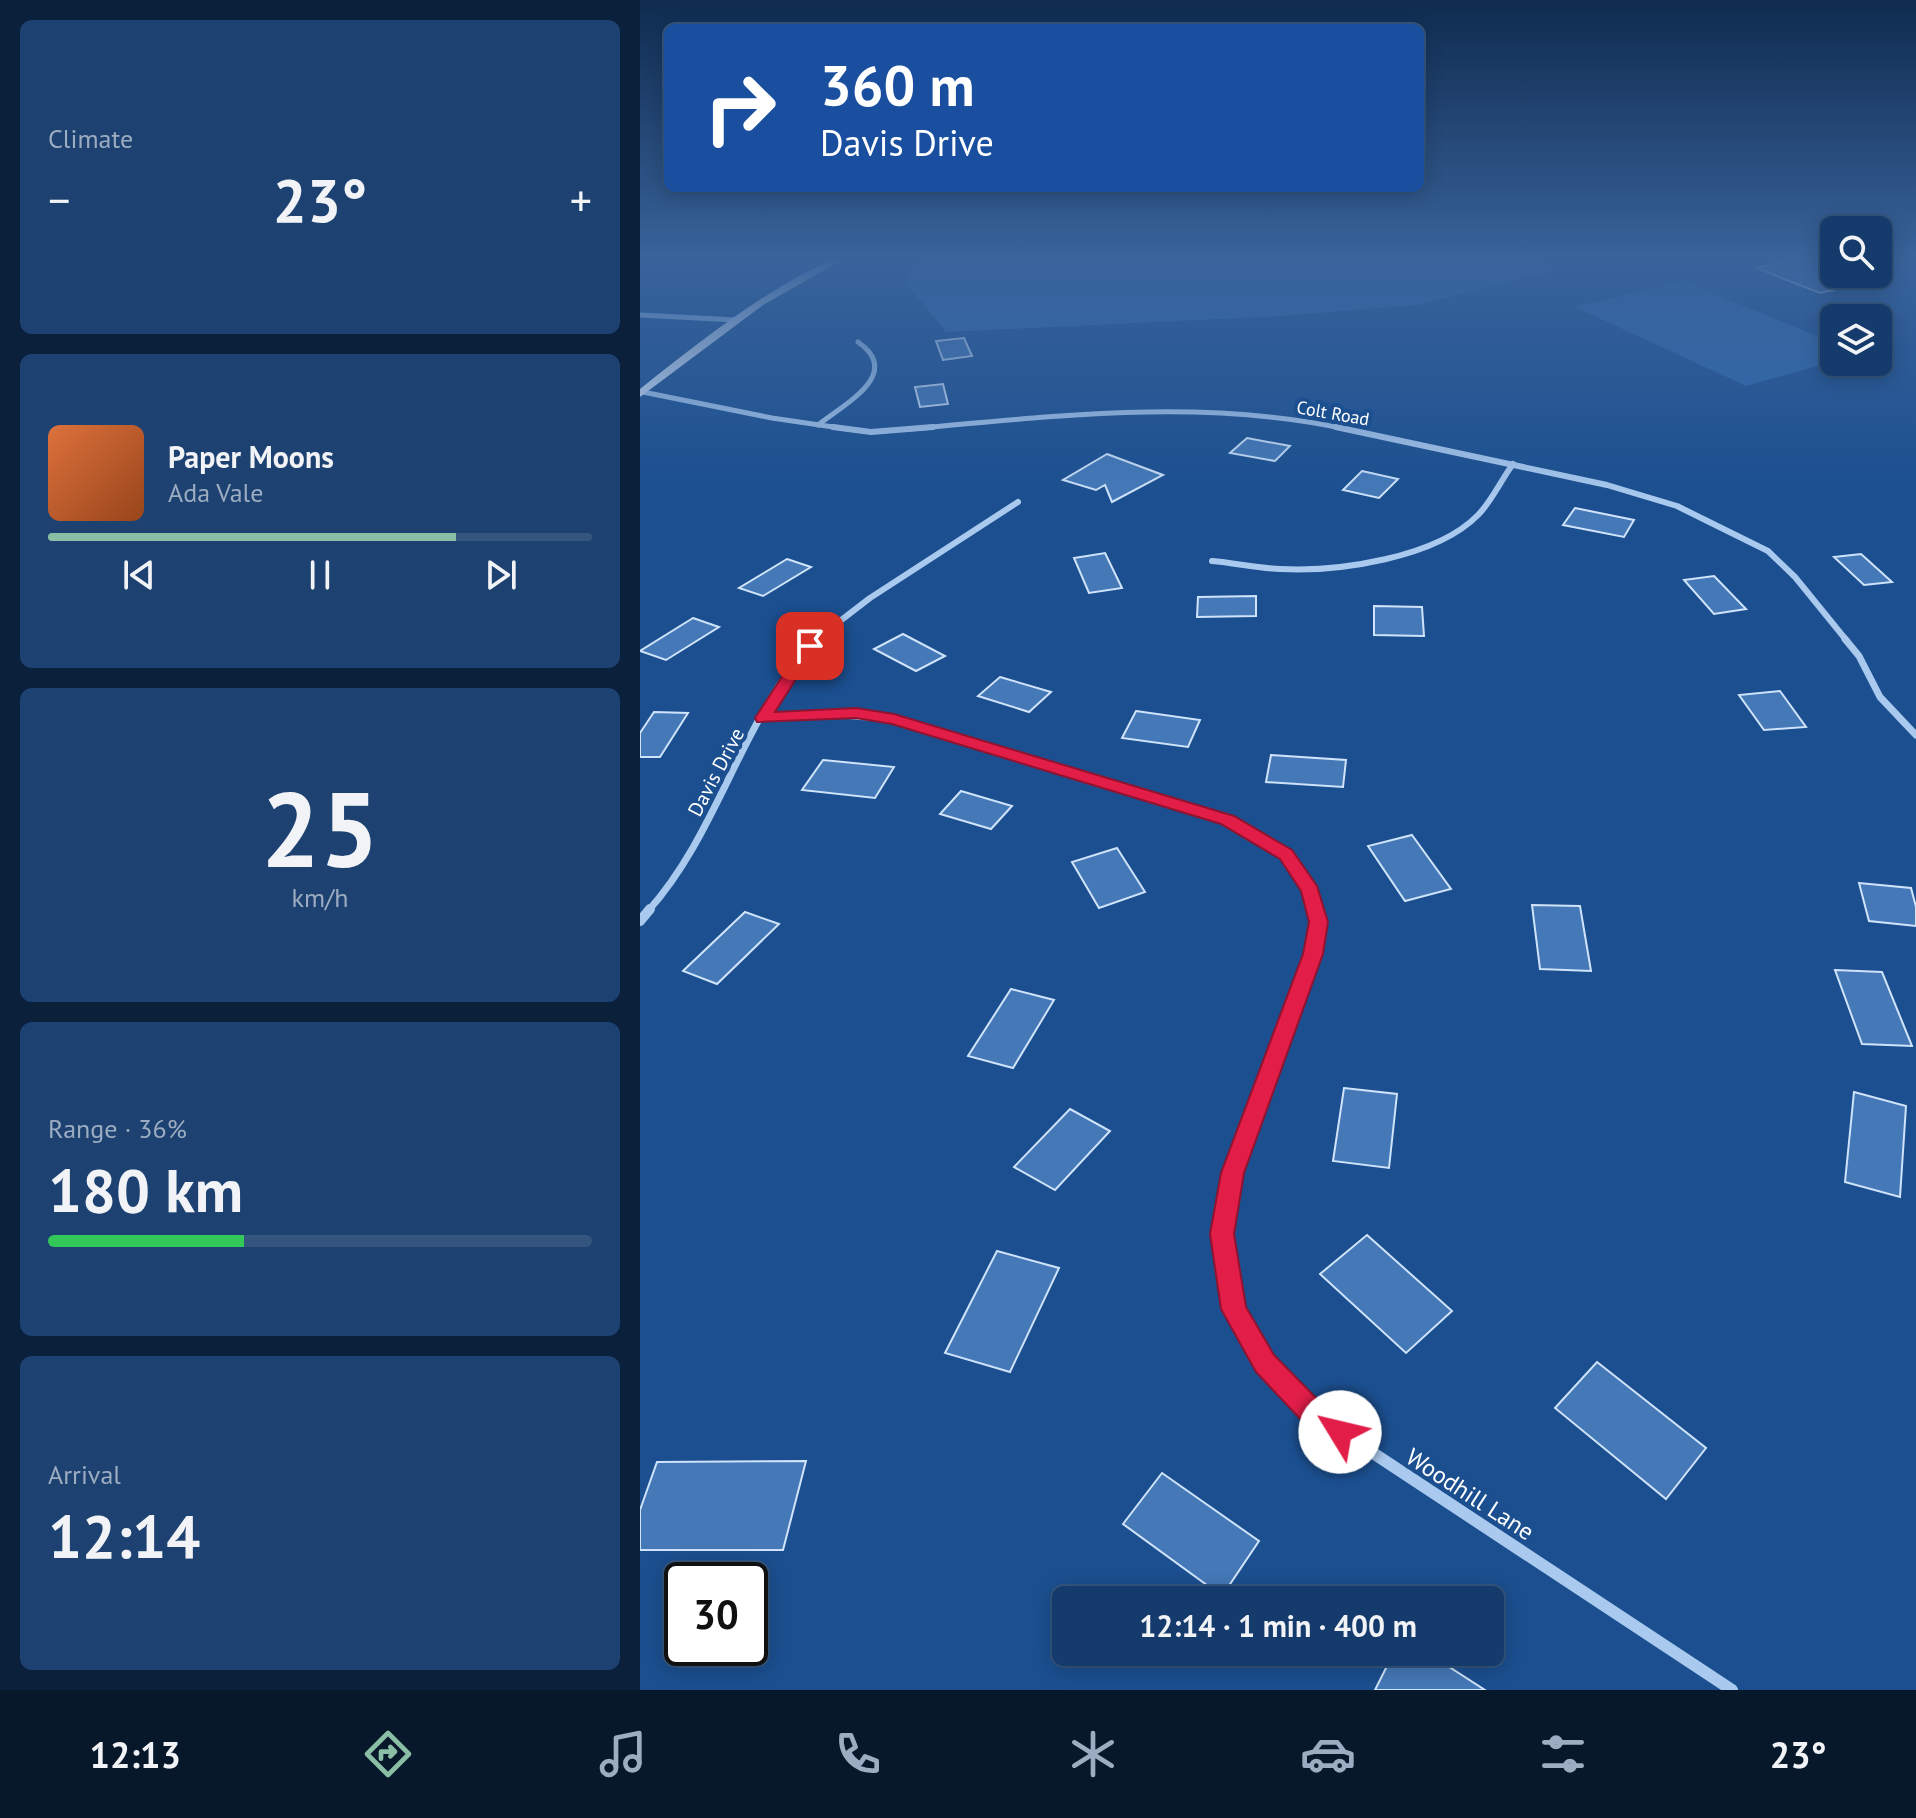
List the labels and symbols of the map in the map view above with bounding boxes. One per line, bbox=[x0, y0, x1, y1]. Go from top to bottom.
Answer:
street label: Colt Road bbox=[1295, 395, 1371, 431]
pin bbox=[776, 612, 844, 680]
street label: Davis Drive bbox=[682, 723, 750, 821]
position arrow bbox=[1298, 1390, 1382, 1474]
street label: Woodhill Lane bbox=[1400, 1441, 1540, 1547]
speed limit sign: 30 bbox=[664, 1562, 768, 1666]

